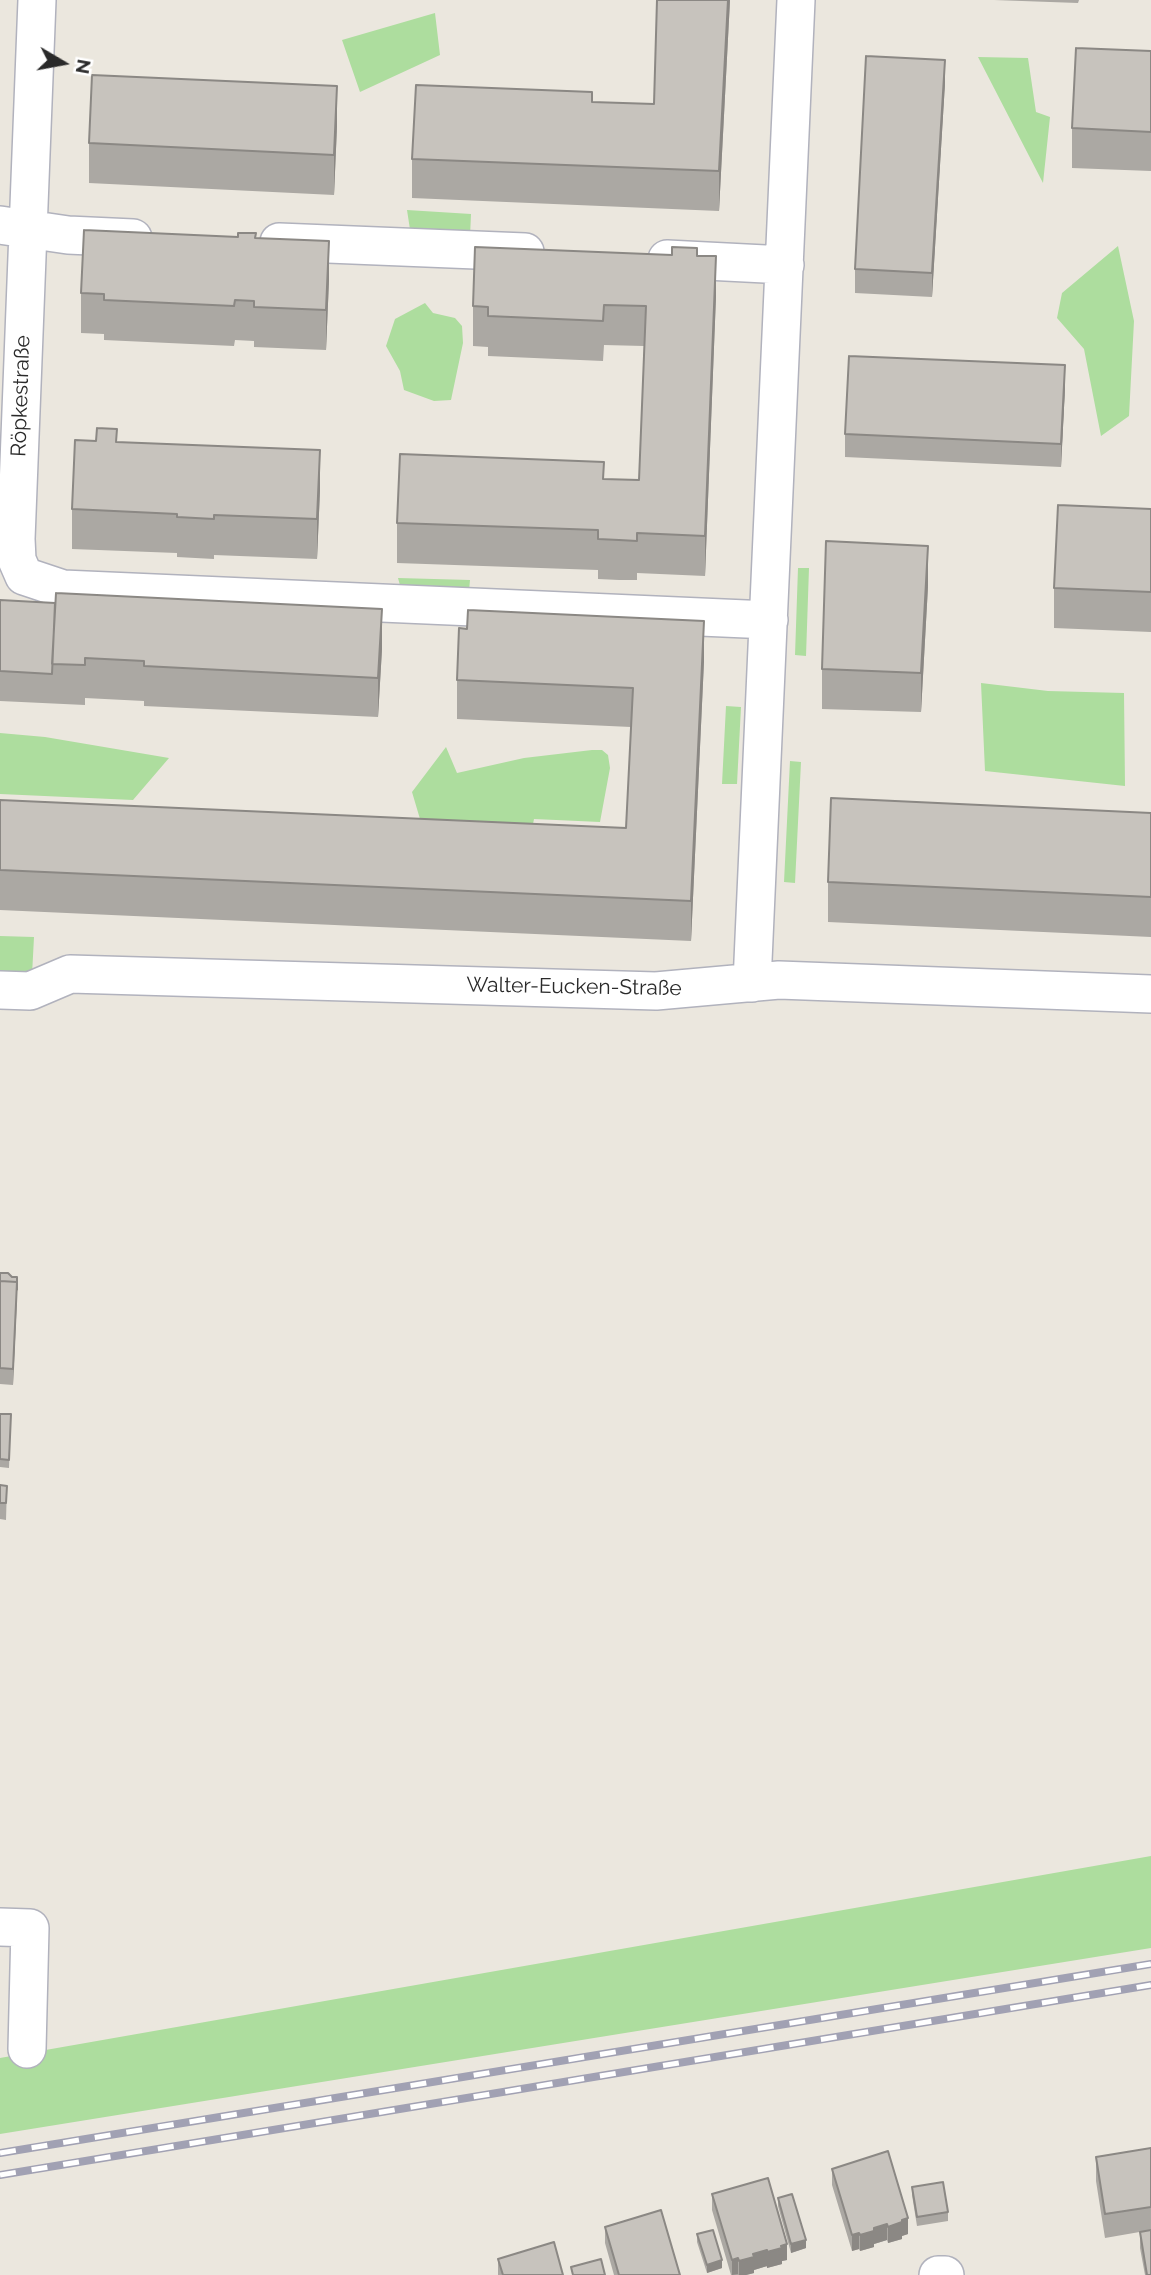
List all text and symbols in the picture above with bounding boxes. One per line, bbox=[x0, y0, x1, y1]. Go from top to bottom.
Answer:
north arrow bbox=[28, 28, 98, 98]
text: N bbox=[72, 58, 96, 76]
street label: Röpkestraße bbox=[6, 335, 36, 457]
street label: Walter-Eucken-Straße bbox=[466, 973, 682, 1001]

